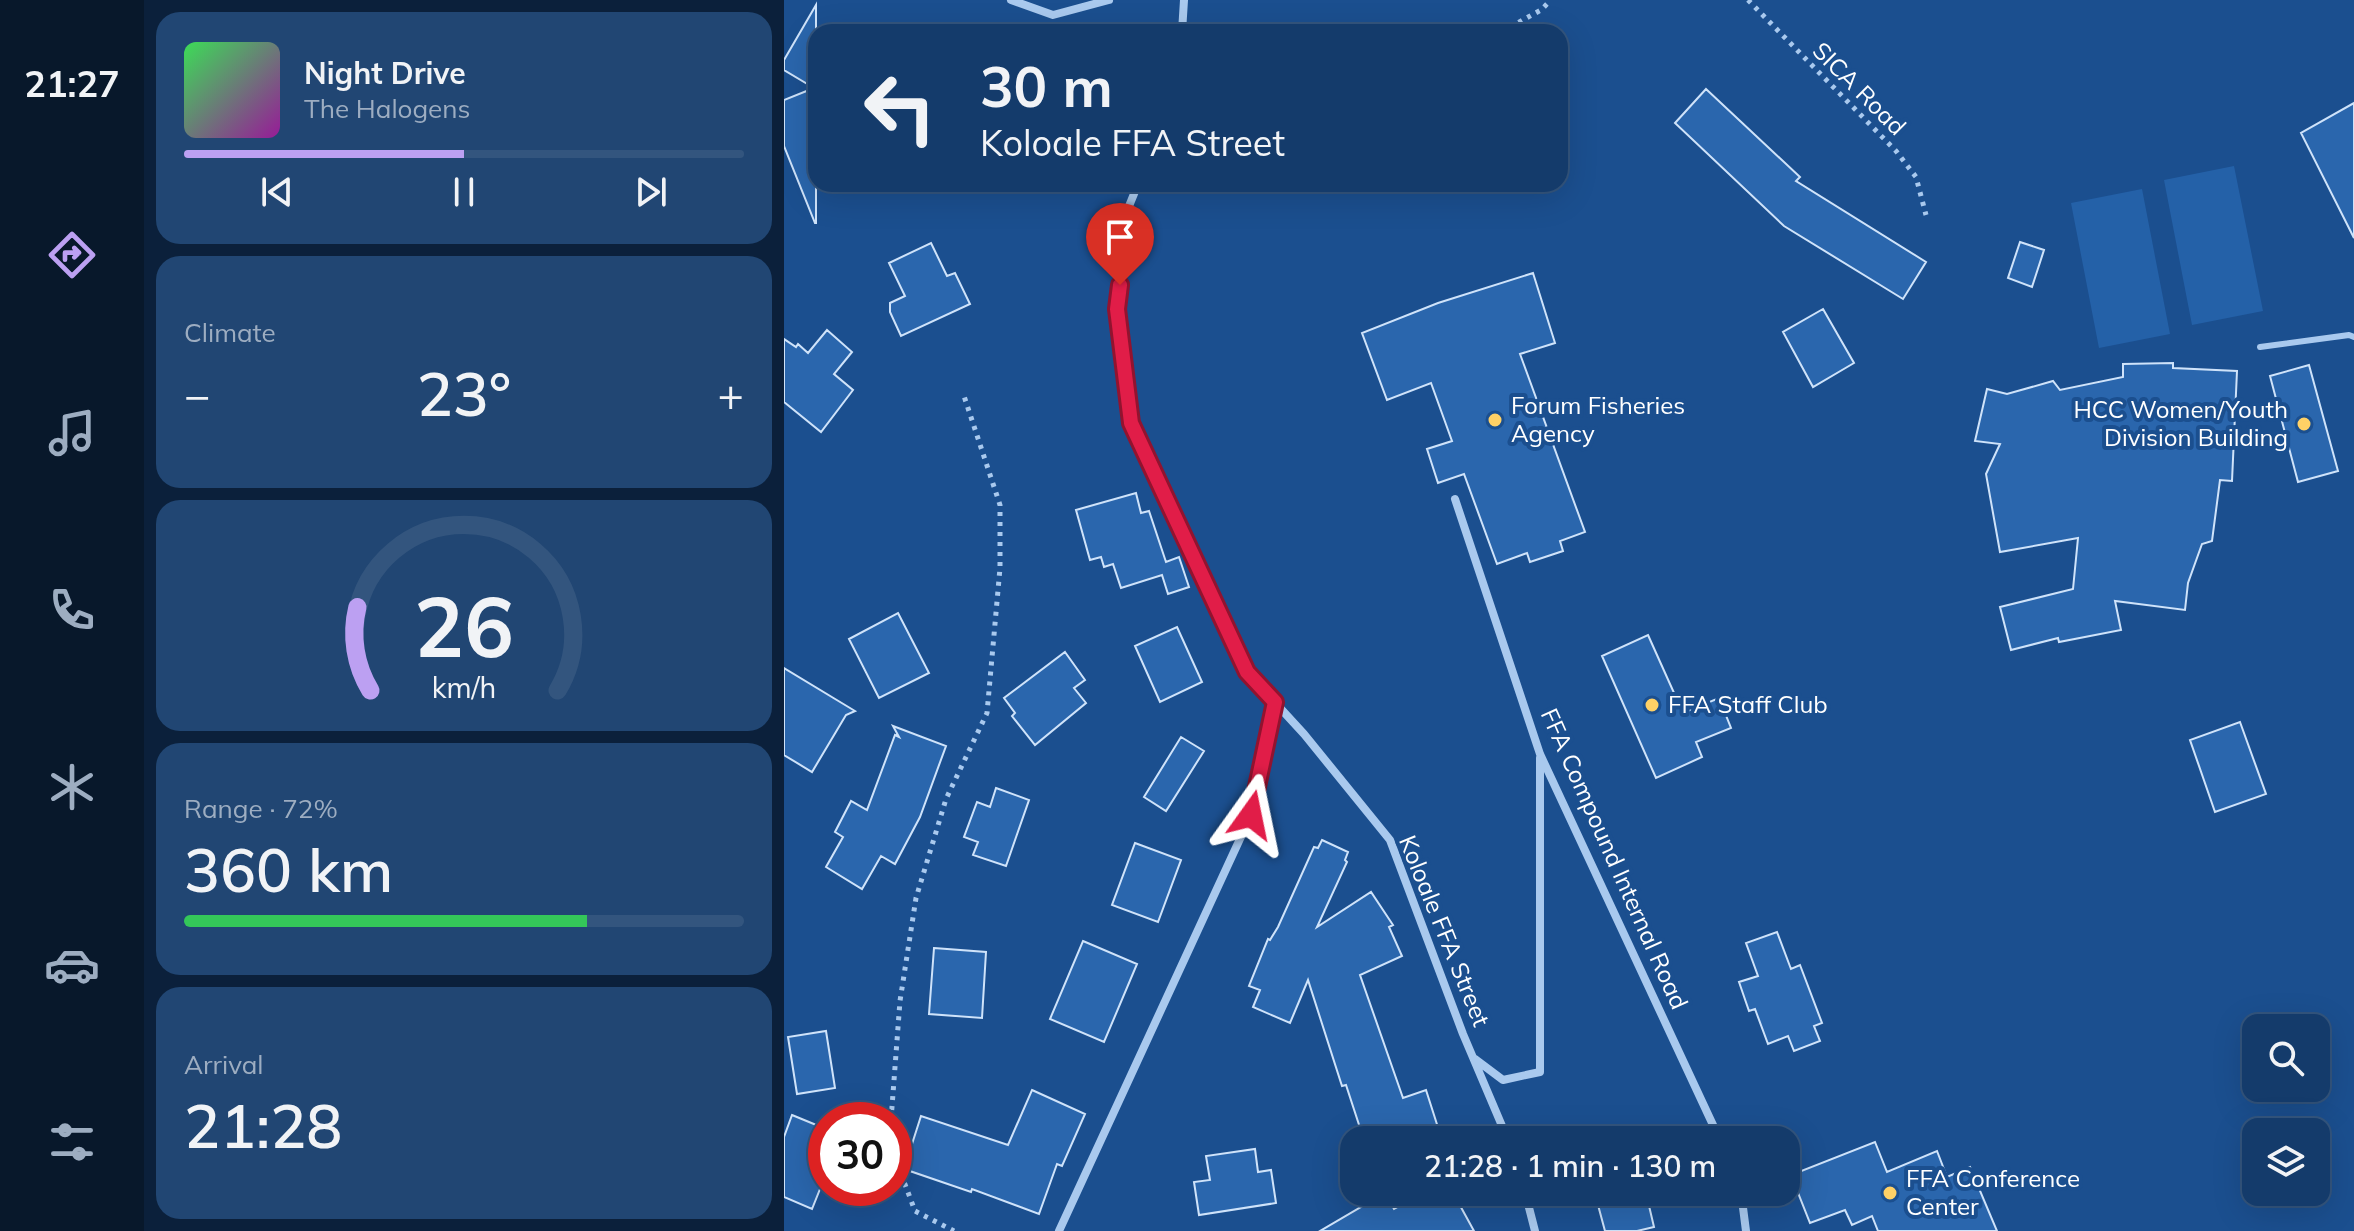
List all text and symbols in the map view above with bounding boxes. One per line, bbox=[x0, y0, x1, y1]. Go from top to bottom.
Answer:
street label: SICA Road bbox=[1807, 35, 1913, 141]
text: 30 m bbox=[980, 51, 1113, 121]
text: Night Drive bbox=[304, 54, 466, 92]
icon: left bbox=[848, 56, 952, 160]
text: 21:27 bbox=[24, 61, 120, 106]
text: The Halogens bbox=[304, 92, 470, 125]
text: Koloale FFA Street bbox=[980, 120, 1285, 165]
icon: previous bbox=[255, 170, 299, 214]
icon: pause bbox=[442, 170, 486, 214]
icon: next bbox=[629, 170, 673, 214]
pin bbox=[1086, 203, 1154, 285]
icon: arrive bbox=[1098, 215, 1142, 259]
icon: directions bbox=[44, 227, 100, 283]
text: Climate bbox=[184, 316, 276, 349]
text: 23° bbox=[417, 356, 511, 431]
text: − bbox=[184, 367, 210, 422]
text: + bbox=[718, 367, 744, 422]
place label: Forum Fisheries Agency bbox=[1511, 390, 1685, 448]
place label: HCC Women/Youth Division Building bbox=[2073, 394, 2288, 452]
icon: music bbox=[44, 405, 100, 461]
marker: Forum Fisheries Agency bbox=[1486, 411, 1504, 429]
marker: HCC Women/Youth Division Building bbox=[2295, 415, 2313, 433]
text: 26 bbox=[414, 573, 514, 678]
icon: phone bbox=[44, 582, 100, 638]
text: km/h bbox=[432, 670, 496, 706]
place label: FFA Staff Club bbox=[1668, 689, 1828, 719]
marker: FFA Staff Club bbox=[1643, 696, 1661, 714]
street label: FFA Compound Internal Road bbox=[1535, 704, 1695, 1014]
icon: climate bbox=[44, 759, 100, 815]
position arrow bbox=[1209, 773, 1293, 857]
text: Range · 72% bbox=[184, 792, 338, 825]
street label: Koloale FFA Street bbox=[1393, 831, 1497, 1031]
text: 360 km bbox=[184, 832, 393, 907]
icon: car bbox=[44, 937, 100, 993]
map controls bbox=[2242, 1014, 2330, 1206]
button: search bbox=[2242, 1014, 2330, 1102]
text: Arrival bbox=[184, 1048, 264, 1081]
text: 21:28 bbox=[184, 1088, 342, 1163]
speed limit sign: 30 bbox=[808, 1102, 912, 1206]
icon: filters bbox=[44, 1114, 100, 1170]
button: layers bbox=[2242, 1118, 2330, 1206]
text: 21:28 · 1 min · 130 m bbox=[1424, 1147, 1716, 1185]
place label: FFA Conference Center bbox=[1906, 1163, 2080, 1221]
marker: FFA Conference Center bbox=[1881, 1184, 1899, 1202]

